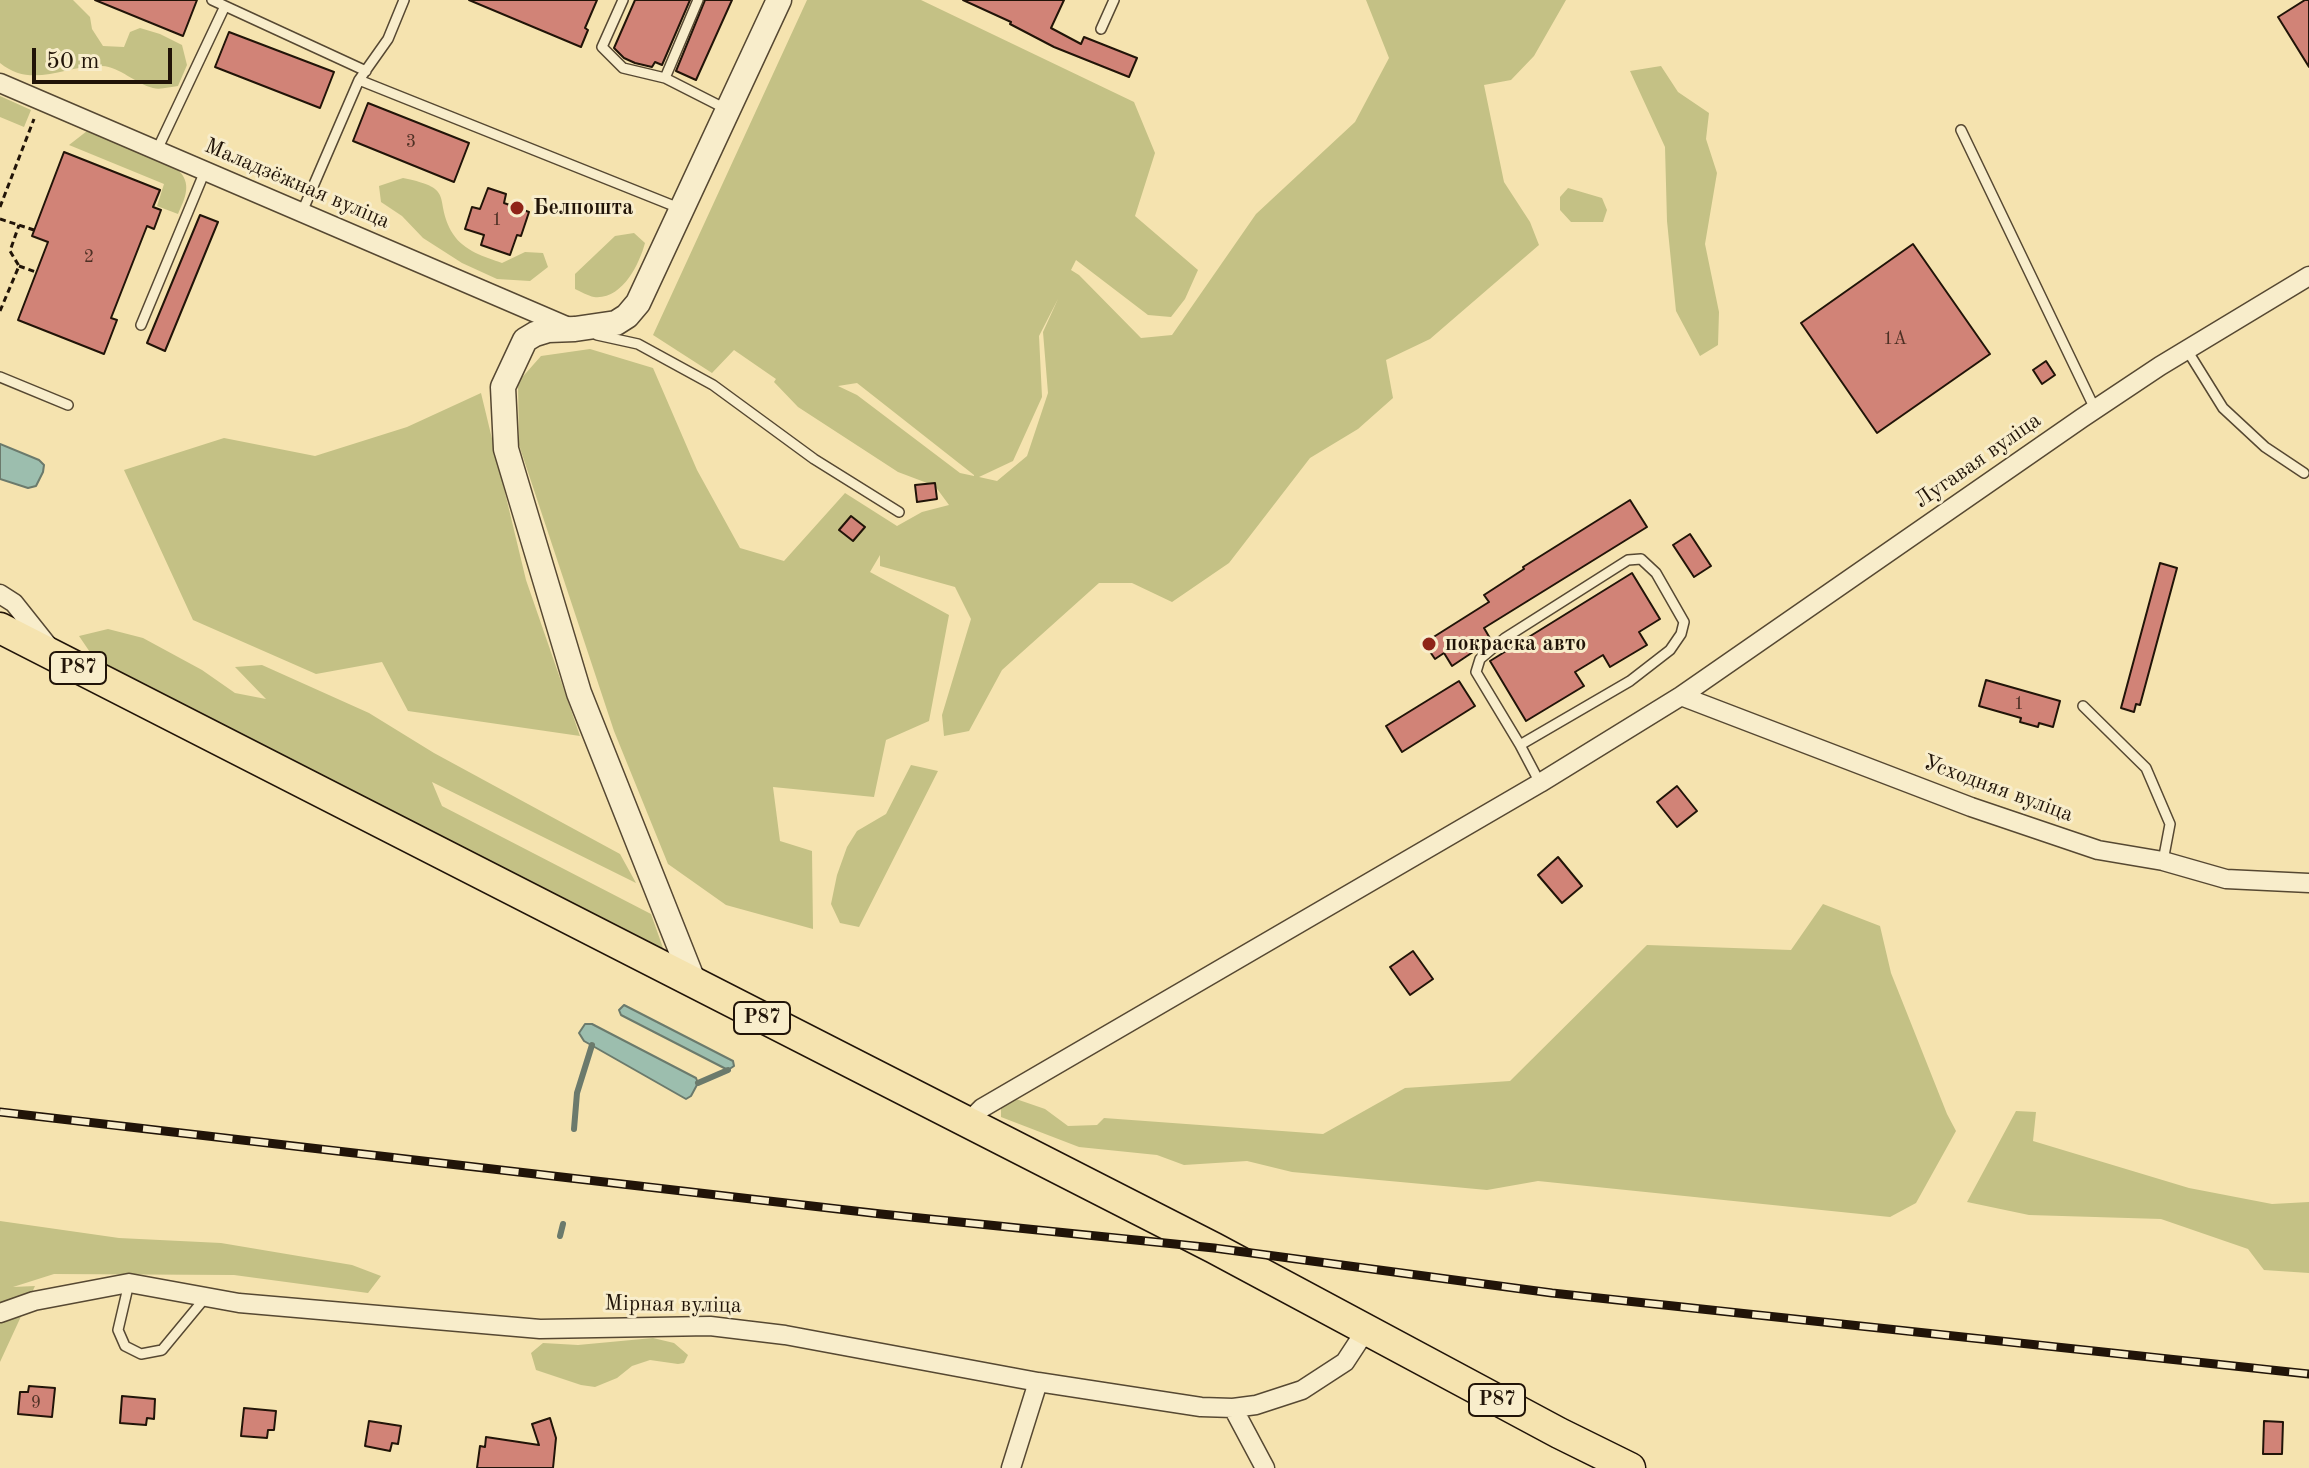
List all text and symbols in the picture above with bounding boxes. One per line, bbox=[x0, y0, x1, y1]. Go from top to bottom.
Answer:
scale bar bbox=[36, 32, 176, 82]
text: 50 m bbox=[46, 50, 100, 74]
house number: 3 bbox=[406, 131, 416, 153]
street label: Маладзёжная вуліца bbox=[200, 133, 394, 235]
place label: Белпошта bbox=[533, 195, 633, 221]
marker: Белпошта bbox=[508, 199, 526, 217]
house number: 1 bbox=[492, 209, 502, 231]
house number: 2 bbox=[84, 246, 94, 268]
house number: 1А bbox=[1883, 328, 1907, 350]
street label: Лугавая вуліца bbox=[1910, 408, 2046, 514]
place label: покраска авто bbox=[1445, 631, 1586, 657]
marker: покраска авто bbox=[1420, 635, 1438, 653]
road number: Р87 bbox=[50, 652, 106, 684]
house number: 1 bbox=[2014, 693, 2024, 715]
street label: Усходняя вуліца bbox=[1919, 750, 2077, 828]
road number: Р87 bbox=[734, 1002, 790, 1034]
street label: Мірная вуліца bbox=[604, 1291, 742, 1319]
road number: Р87 bbox=[1469, 1384, 1525, 1416]
house number: 9 bbox=[31, 1392, 41, 1414]

